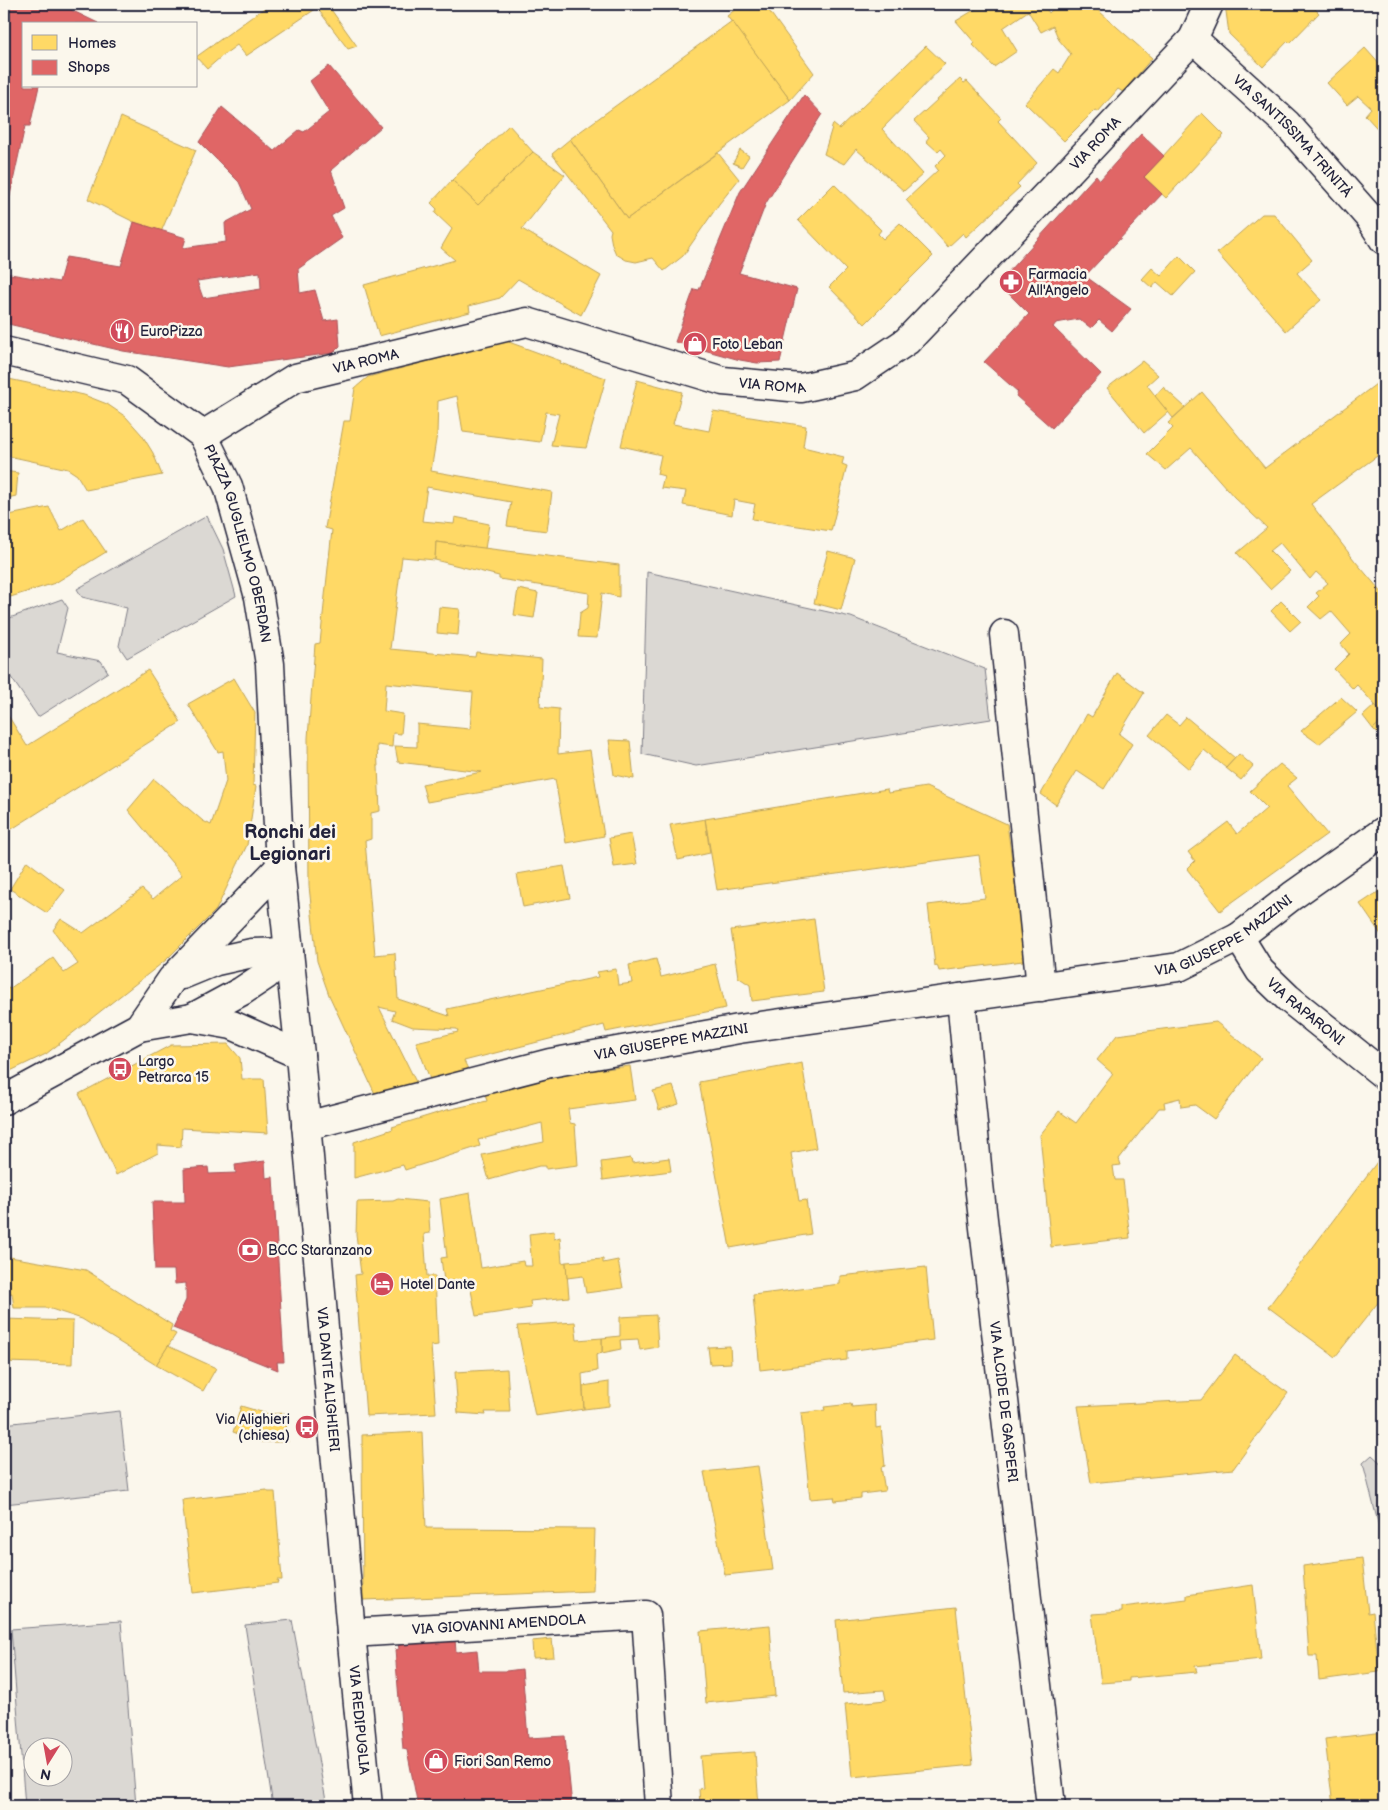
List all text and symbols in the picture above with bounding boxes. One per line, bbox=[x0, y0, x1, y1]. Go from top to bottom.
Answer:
legend bbox=[22, 22, 198, 88]
text: Homes bbox=[68, 34, 117, 53]
text: Shops bbox=[68, 58, 111, 77]
street label: VIA SANTISSIMA TRINITÀ bbox=[1229, 71, 1356, 201]
street label: VIA ROMA bbox=[1067, 113, 1125, 174]
place label: Farmacia All'Angelo bbox=[1028, 266, 1089, 299]
pharmacy icon: Farmacia All'Angelo bbox=[998, 269, 1024, 295]
restaurant icon: EuroPizza bbox=[109, 318, 135, 344]
place label: EuroPizza bbox=[140, 323, 203, 340]
shop icon: Foto Leban bbox=[682, 331, 708, 357]
place label: Foto Leban bbox=[712, 336, 783, 353]
street label: VIA ROMA bbox=[331, 345, 401, 377]
street label: VIA ROMA bbox=[738, 374, 808, 398]
street label: PIAZZA GUGLIELMO OBERDAN bbox=[200, 442, 274, 644]
district label: Ronchi dei Legionari bbox=[244, 821, 336, 866]
street label: VIA GIUSEPPE MAZZINI bbox=[1154, 891, 1295, 979]
street label: VIA RAPARONI bbox=[1263, 974, 1348, 1049]
street label: VIA GIUSEPPE MAZZINI bbox=[593, 1020, 749, 1064]
place label: Largo Petrarca 15 bbox=[138, 1053, 209, 1086]
bus stop icon: Largo Petrarca 15 bbox=[107, 1056, 133, 1082]
bank icon: BCC Staranzano bbox=[237, 1237, 263, 1263]
place label: BCC Staranzano bbox=[268, 1242, 372, 1259]
hotel icon: Hotel Dante bbox=[369, 1271, 395, 1297]
place label: Hotel Dante bbox=[400, 1276, 475, 1293]
street label: VIA DANTE ALIGHIERI bbox=[313, 1306, 343, 1452]
street label: VIA ALCIDE DE GASPERI bbox=[986, 1320, 1021, 1483]
place label: Via Alighieri (chiesa) bbox=[216, 1411, 290, 1444]
bus stop icon: Via Alighieri (chiesa) bbox=[294, 1414, 320, 1440]
street label: VIA GIOVANNI AMENDOLA bbox=[412, 1611, 586, 1638]
street label: VIA REDIPUGLIA bbox=[345, 1665, 373, 1776]
north arrow bbox=[22, 1738, 72, 1788]
shop icon: Fiori San Remo bbox=[423, 1748, 449, 1774]
place label: Fiori San Remo bbox=[454, 1753, 551, 1770]
text: N bbox=[39, 1765, 52, 1784]

